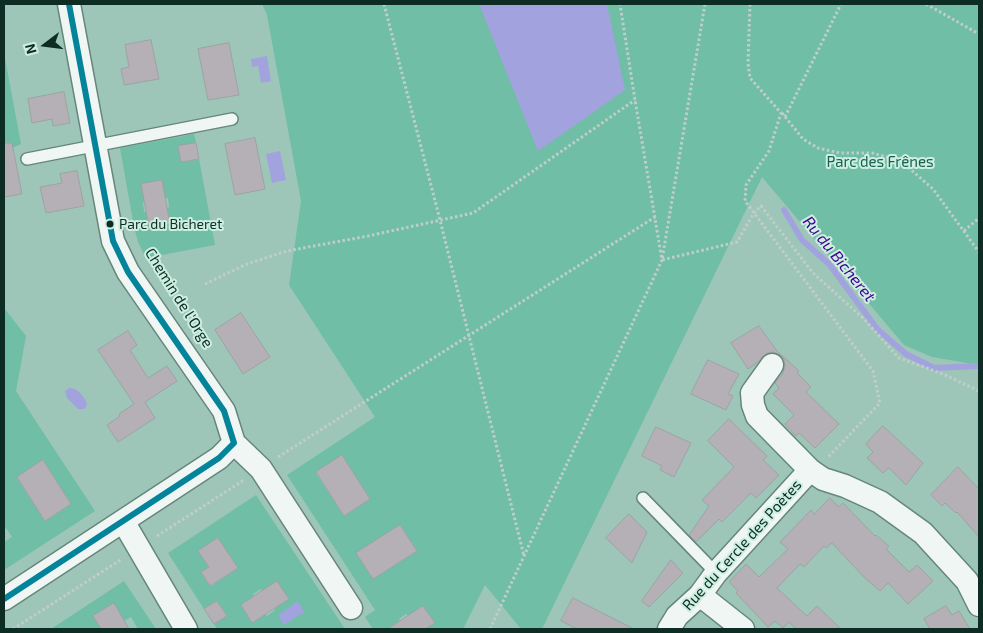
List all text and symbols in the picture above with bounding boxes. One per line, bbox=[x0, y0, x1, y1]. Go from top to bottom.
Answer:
north arrow bbox=[20, 20, 70, 70]
text: N bbox=[21, 42, 40, 56]
park label: Parc des Frênes bbox=[826, 153, 934, 171]
water label: Ru du Bicheret bbox=[799, 212, 879, 306]
place label: Parc du Bicheret bbox=[119, 216, 222, 232]
marker: Parc du Bicheret bbox=[105, 219, 115, 229]
street label: Chemin de l'Orge bbox=[141, 245, 217, 351]
street label: Rue du Cercle des Poètes bbox=[679, 476, 805, 614]

